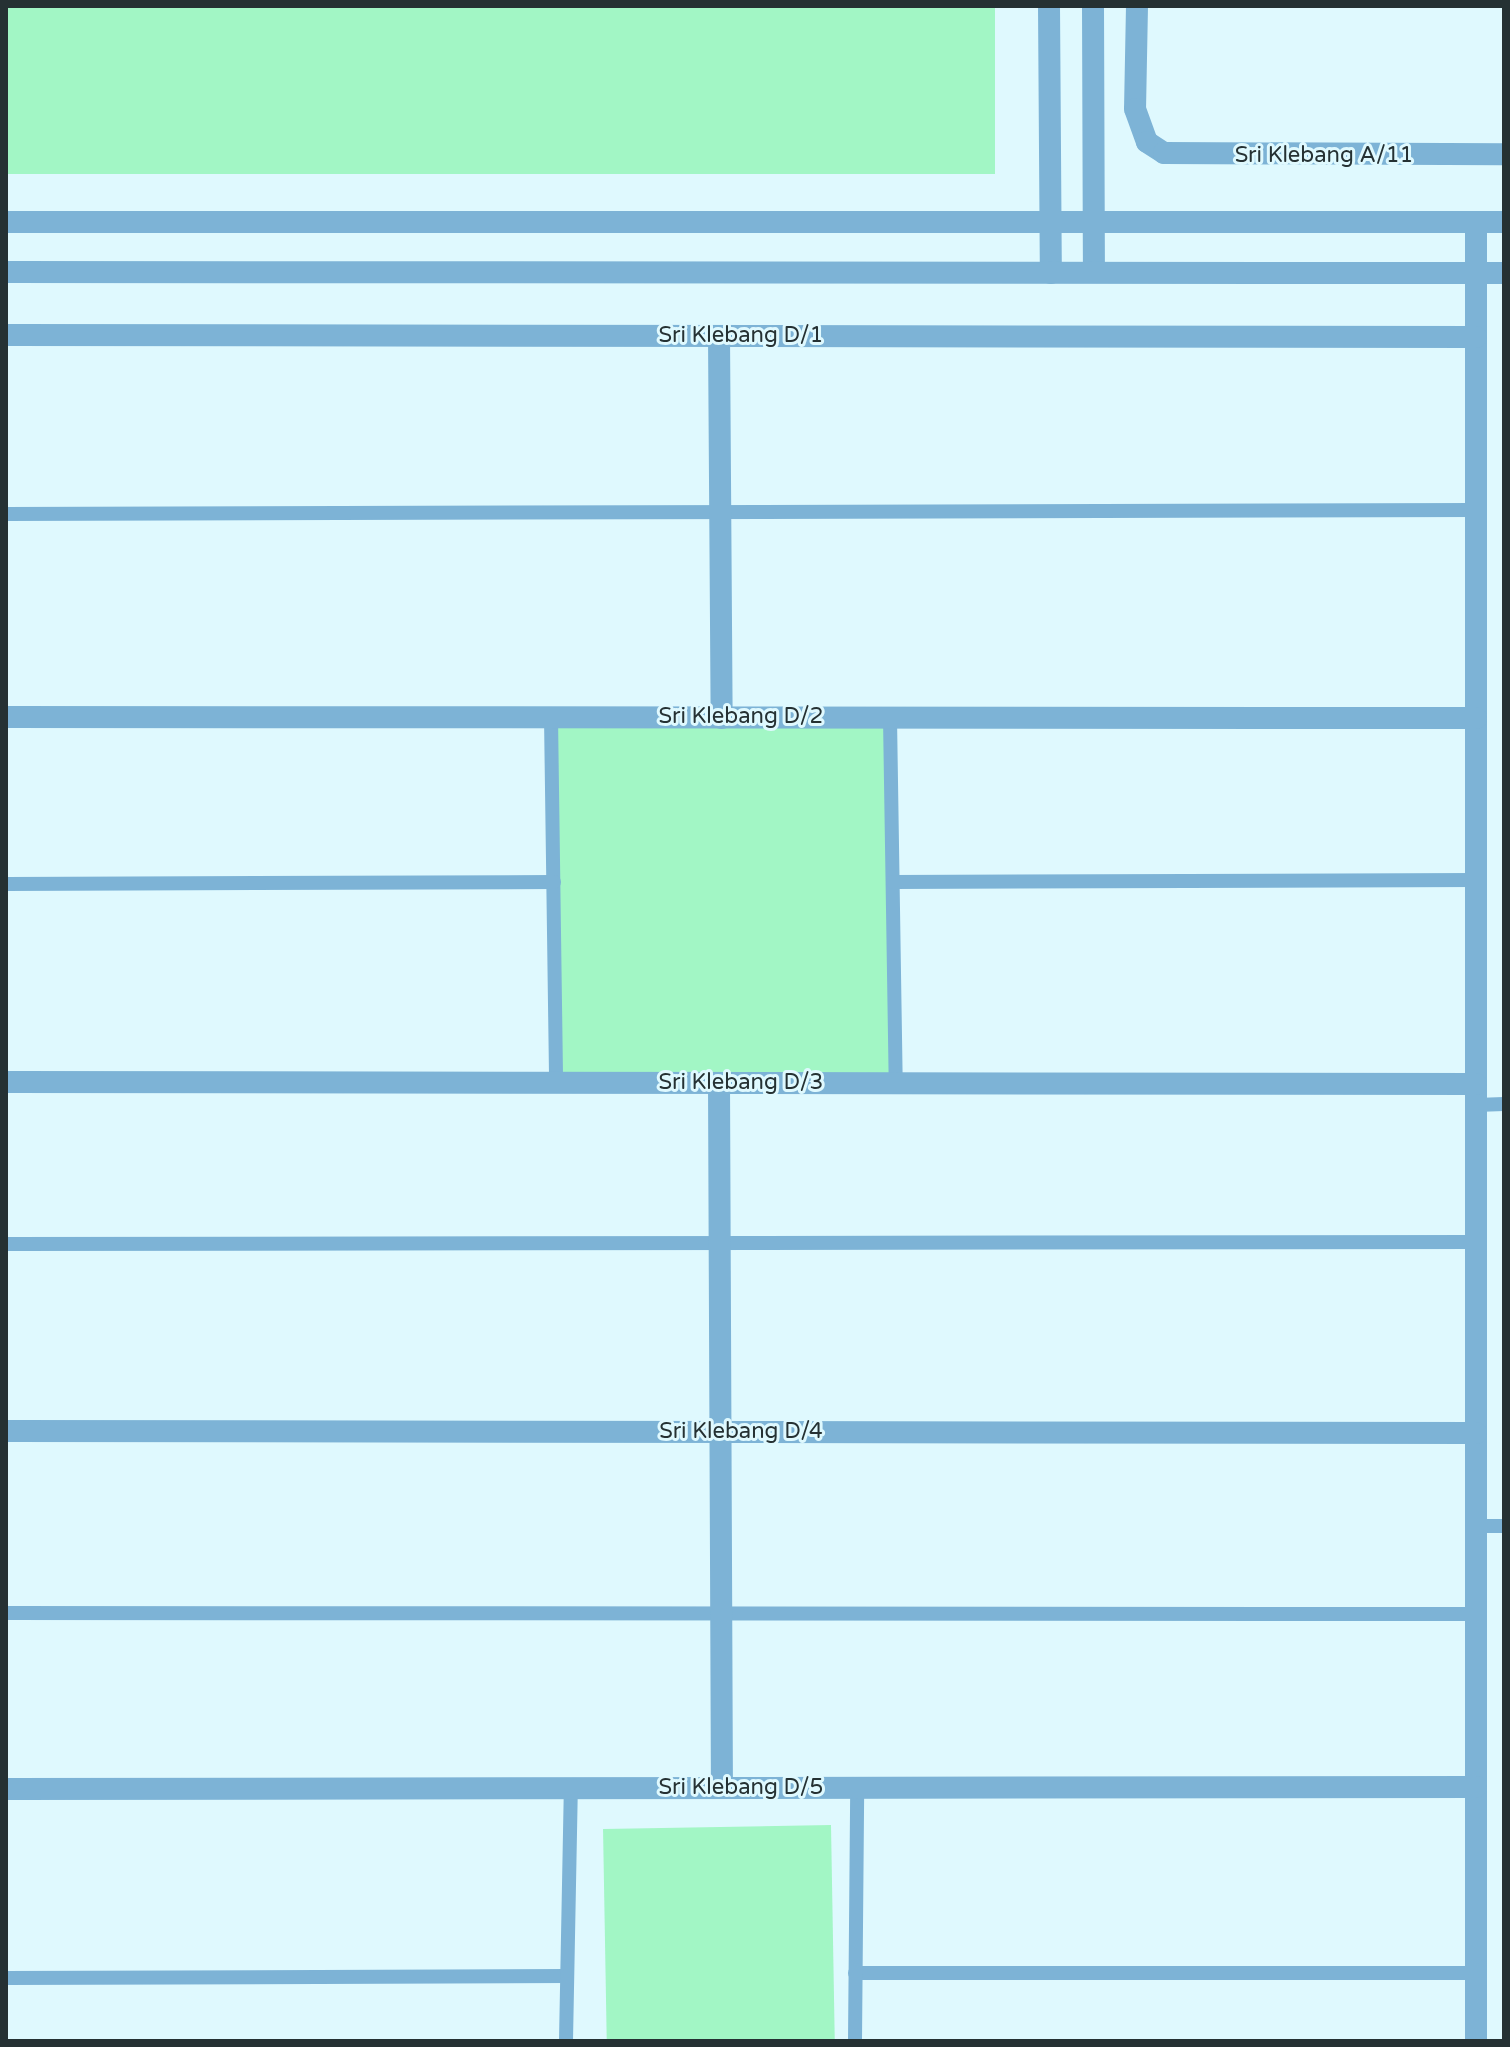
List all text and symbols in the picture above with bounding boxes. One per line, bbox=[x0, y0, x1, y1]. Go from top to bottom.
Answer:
street label: Sri Klebang A/11 bbox=[1235, 143, 1413, 169]
street label: Sri Klebang D/1 bbox=[659, 323, 823, 349]
street label: Sri Klebang D/2 bbox=[659, 704, 823, 730]
street label: Sri Klebang D/3 bbox=[659, 1070, 823, 1096]
street label: Sri Klebang D/4 bbox=[659, 1419, 823, 1445]
street label: Sri Klebang D/5 bbox=[659, 1775, 823, 1801]

